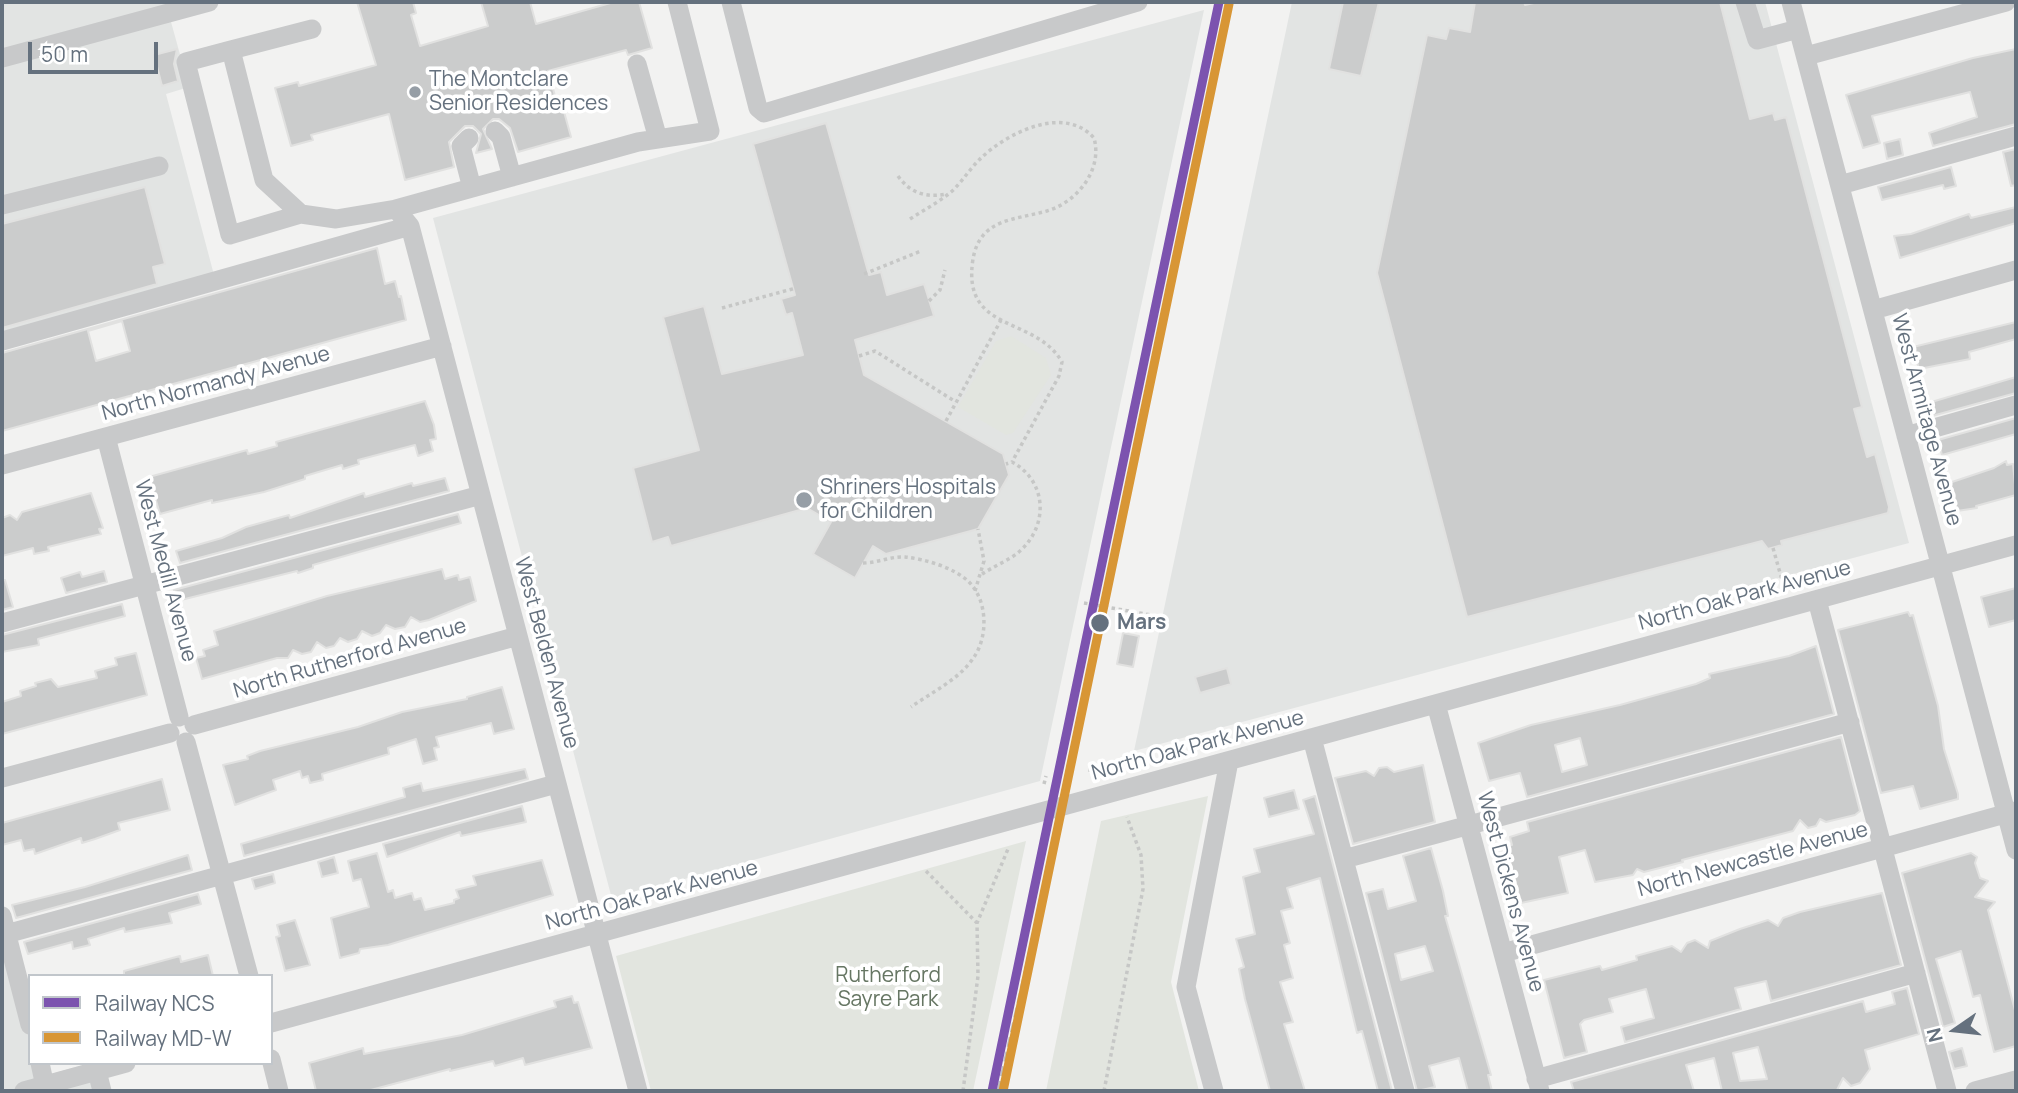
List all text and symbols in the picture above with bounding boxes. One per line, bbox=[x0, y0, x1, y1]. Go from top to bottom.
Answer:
scale bar bbox=[32, 28, 161, 72]
text: 50 m bbox=[41, 40, 88, 68]
place label: The Montclare Senior Residences bbox=[429, 67, 608, 117]
marker: The Montclare Senior Residences bbox=[407, 84, 423, 100]
street label: West Armitage Avenue bbox=[1886, 311, 1966, 529]
street label: North Normandy Avenue bbox=[99, 341, 333, 427]
place label: Shriners Hospitals for Children bbox=[820, 475, 996, 525]
street label: West Medill Avenue bbox=[129, 477, 201, 665]
marker: Shriners Hospitals for Children bbox=[794, 490, 814, 510]
street label: West Belden Avenue bbox=[508, 554, 584, 752]
street label: North Oak Park Avenue bbox=[1636, 556, 1854, 636]
place label: Mars bbox=[1117, 610, 1166, 636]
marker: Mars bbox=[1089, 612, 1111, 634]
street label: North Rutherford Avenue bbox=[231, 614, 469, 704]
street label: North Oak Park Avenue bbox=[1089, 706, 1307, 786]
street label: West Dickens Avenue bbox=[1471, 789, 1549, 995]
street label: North Newcastle Avenue bbox=[1635, 817, 1871, 903]
street label: North Oak Park Avenue bbox=[543, 856, 761, 936]
park label: Rutherford Sayre Park bbox=[835, 963, 941, 1013]
legend bbox=[28, 974, 273, 1065]
text: Railway NCS bbox=[95, 989, 215, 1017]
north arrow bbox=[1920, 995, 1990, 1065]
text: Railway MD-W bbox=[95, 1024, 232, 1052]
text: N bbox=[1920, 1025, 1949, 1045]

